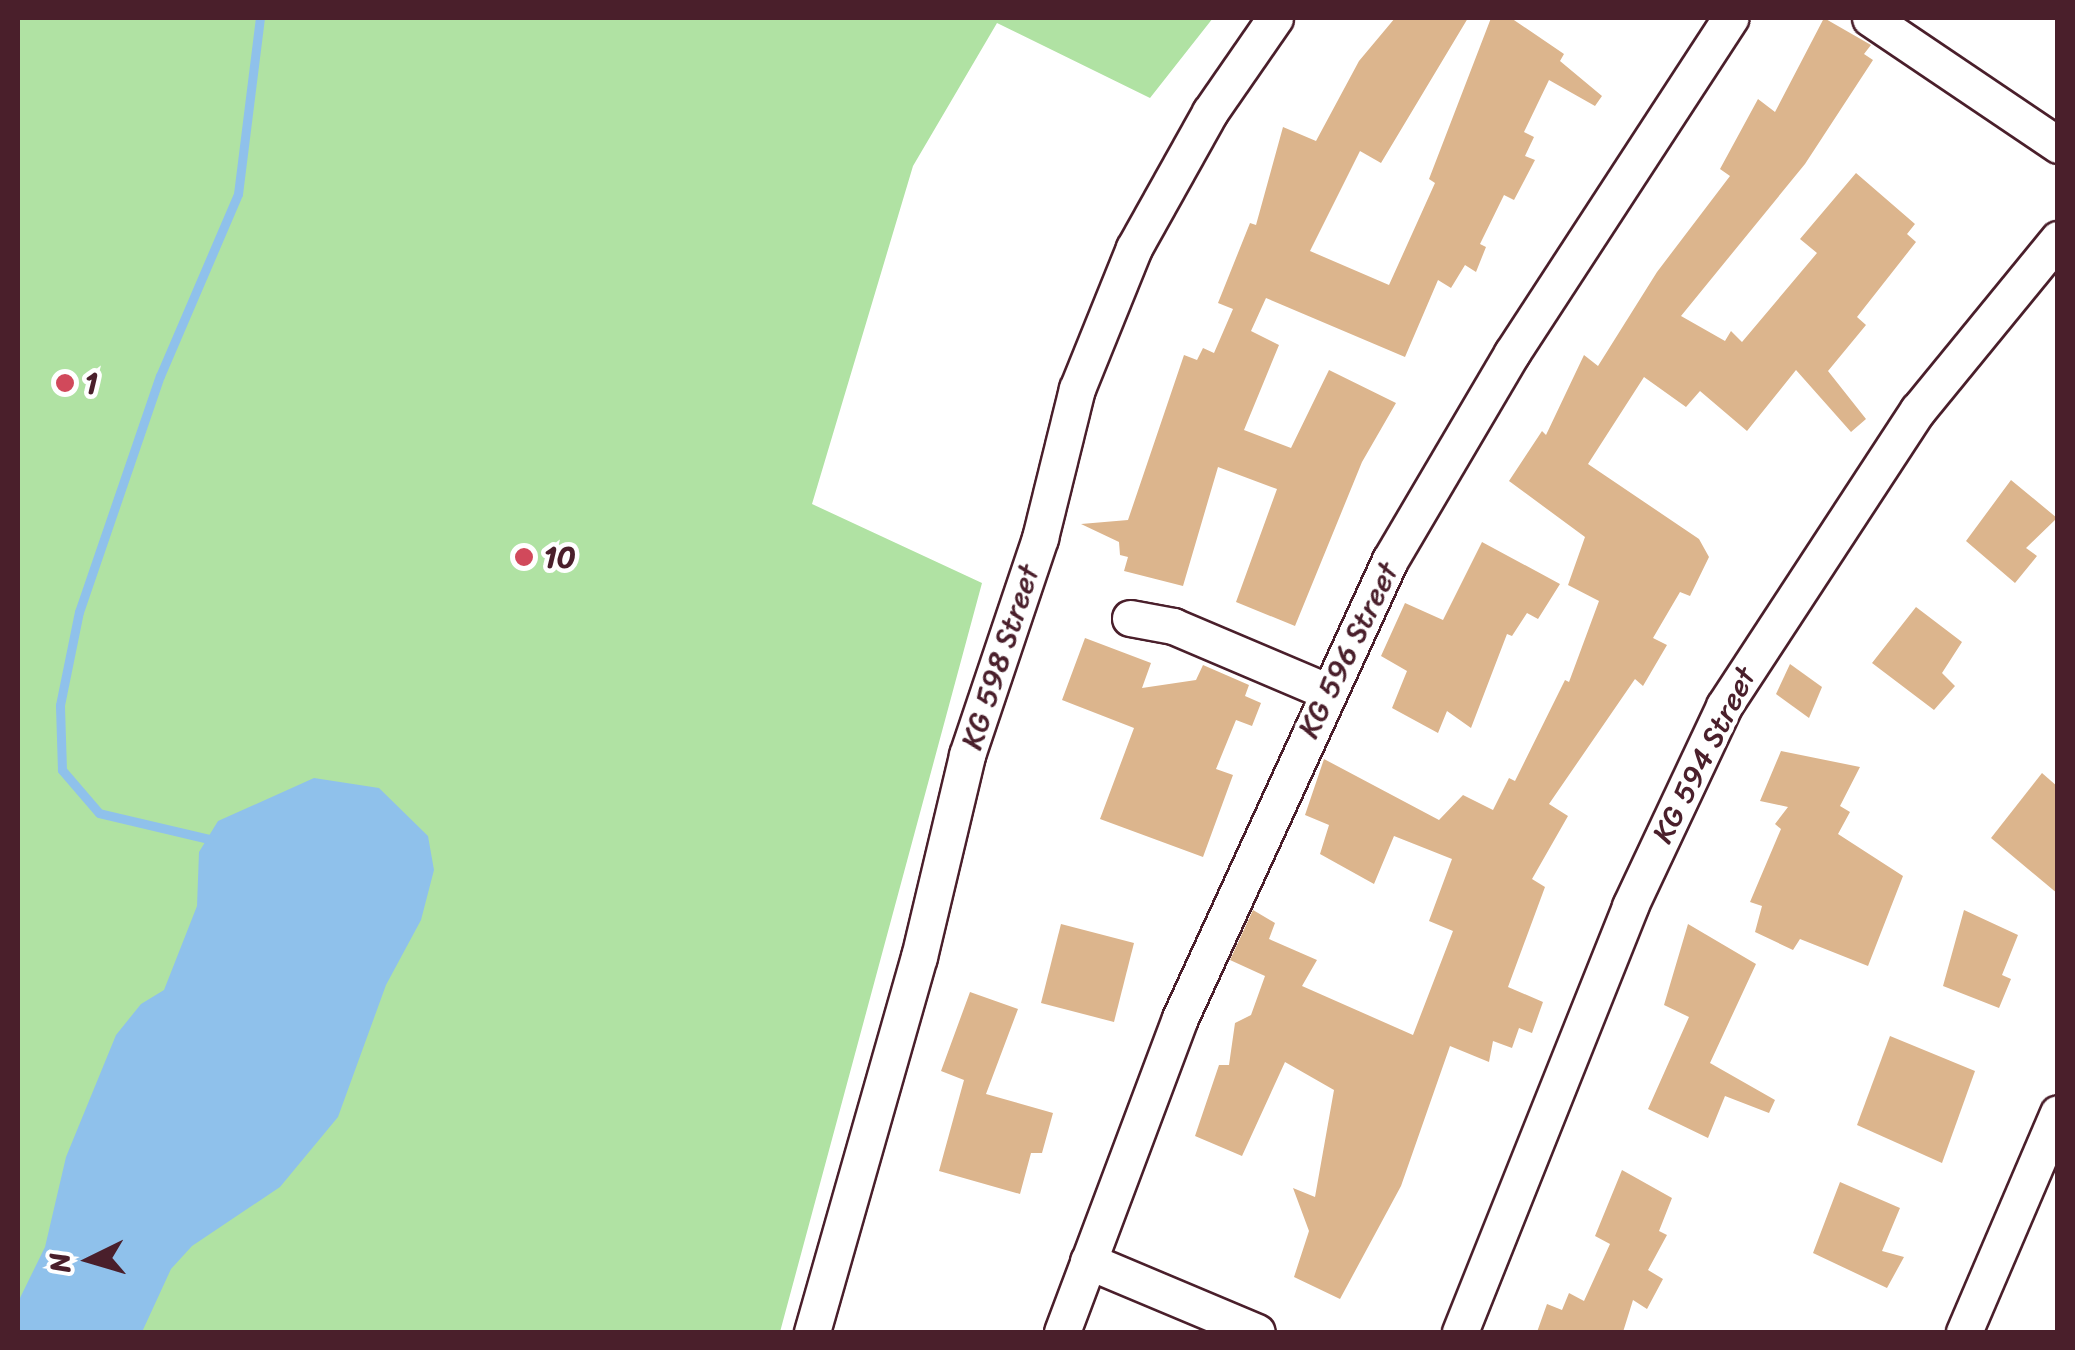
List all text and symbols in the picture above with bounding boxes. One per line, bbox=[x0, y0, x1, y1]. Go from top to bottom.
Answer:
place label: 1 bbox=[85, 365, 98, 401]
marker: 1 bbox=[54, 372, 76, 394]
place label: 10 bbox=[544, 539, 576, 575]
marker: 10 bbox=[513, 546, 535, 568]
street label: KG 596 Street bbox=[1289, 555, 1407, 745]
street label: KG 598 Street bbox=[953, 559, 1047, 755]
street label: KG 594 Street bbox=[1644, 660, 1764, 850]
north arrow bbox=[40, 1210, 140, 1310]
text: N bbox=[34, 1251, 85, 1274]

